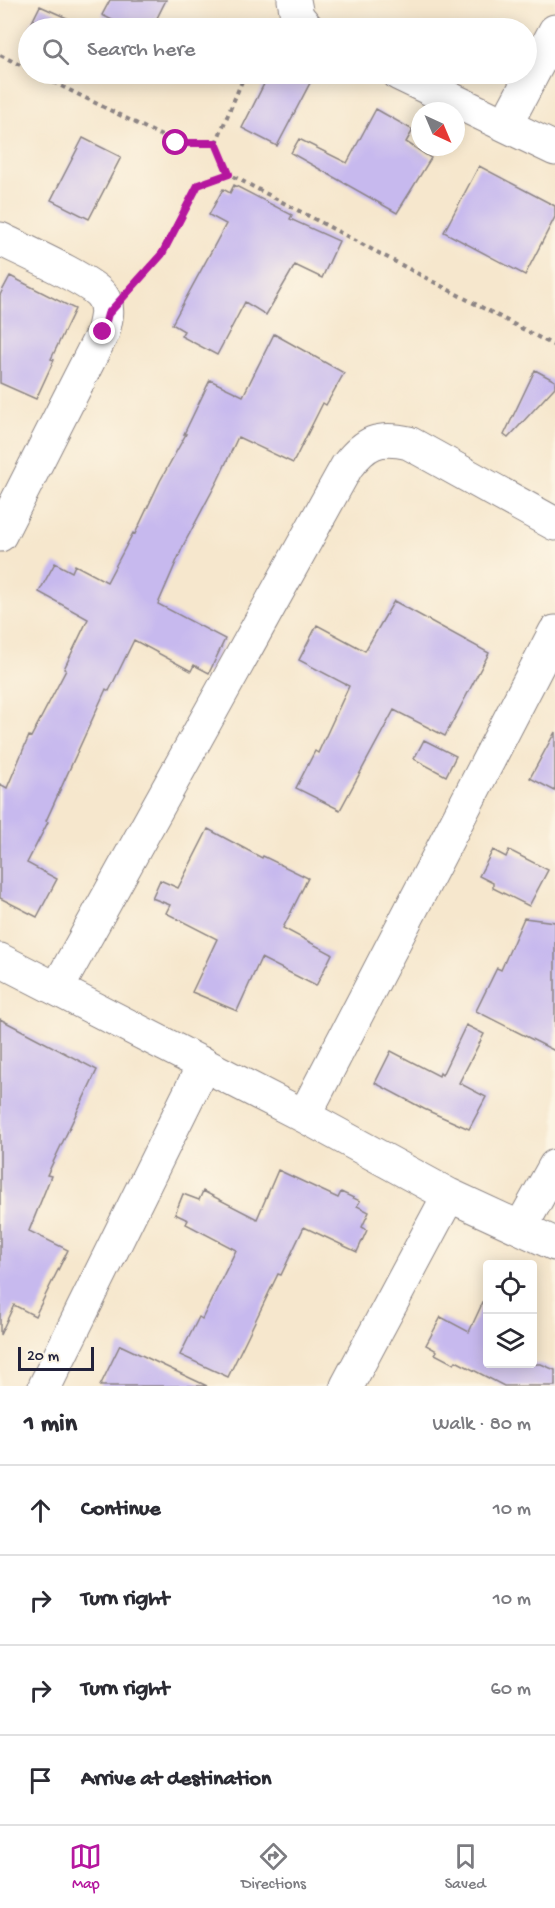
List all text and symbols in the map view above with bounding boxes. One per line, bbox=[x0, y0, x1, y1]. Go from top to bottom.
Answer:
search box bbox=[18, 18, 537, 84]
icon: search bbox=[39, 35, 72, 68]
text: Search here bbox=[87, 38, 195, 64]
north arrow bbox=[411, 102, 465, 156]
route start bbox=[162, 129, 188, 155]
route end bbox=[89, 318, 115, 344]
map controls bbox=[483, 1260, 537, 1368]
button: locate bbox=[483, 1260, 537, 1314]
button: layers bbox=[483, 1314, 537, 1368]
scale bar bbox=[18, 1344, 94, 1372]
text: 20 m bbox=[27, 1348, 59, 1367]
text: 1 min bbox=[24, 1410, 77, 1441]
text: Walk · 80 m bbox=[433, 1414, 531, 1437]
icon: ahead bbox=[24, 1494, 57, 1527]
text: Continue bbox=[81, 1497, 161, 1523]
text: 10 m bbox=[493, 1499, 531, 1522]
icon: right bbox=[24, 1584, 57, 1617]
text: Turn right bbox=[81, 1587, 169, 1613]
text: 10 m bbox=[493, 1589, 531, 1612]
icon: right bbox=[24, 1674, 57, 1707]
text: Turn right bbox=[81, 1677, 169, 1703]
text: 60 m bbox=[491, 1679, 531, 1702]
icon: arrive bbox=[24, 1764, 57, 1797]
text: Arrive at destination bbox=[81, 1767, 271, 1793]
tab: Map bbox=[69, 1840, 102, 1895]
tab: Directions bbox=[241, 1840, 306, 1895]
tab: Saved bbox=[445, 1840, 486, 1895]

